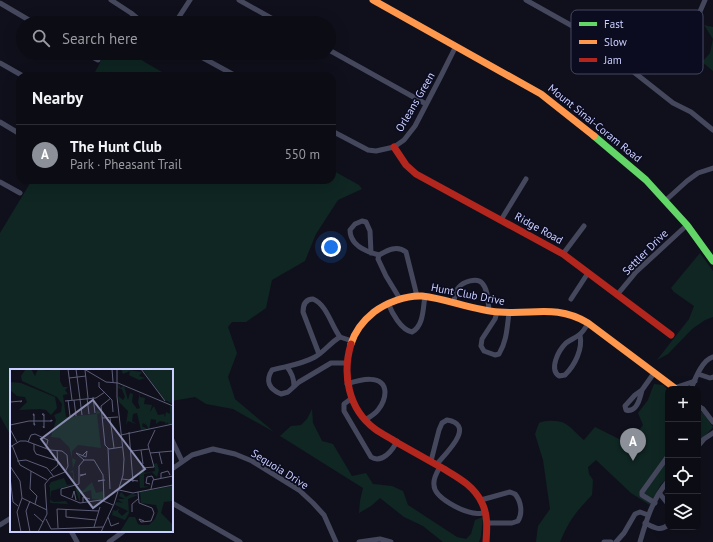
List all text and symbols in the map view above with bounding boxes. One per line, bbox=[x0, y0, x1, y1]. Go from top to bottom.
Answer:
legend bbox=[571, 10, 703, 74]
search box bbox=[16, 16, 336, 60]
text: Fast bbox=[604, 17, 624, 31]
icon: search bbox=[30, 27, 52, 49]
text: Search here bbox=[62, 29, 138, 48]
text: Slow bbox=[604, 35, 627, 49]
text: Jam bbox=[603, 53, 622, 67]
street label: Orleans Green bbox=[392, 70, 438, 134]
street label: Mount Sinai-Coram Road bbox=[545, 81, 645, 165]
text: Nearby bbox=[32, 87, 83, 109]
text: The Hunt Club bbox=[70, 137, 162, 156]
text: A bbox=[41, 146, 49, 163]
text: 550 m bbox=[285, 146, 320, 163]
text: Park · Pheasant Trail bbox=[70, 156, 182, 173]
street label: Ridge Road bbox=[512, 209, 566, 247]
street label: Settler Drive bbox=[619, 226, 671, 278]
your location bbox=[321, 237, 341, 257]
street label: Hunt Club Drive bbox=[430, 280, 507, 308]
inset map bbox=[10, 369, 173, 532]
map controls bbox=[665, 386, 701, 530]
button: + bbox=[665, 386, 701, 422]
button: − bbox=[665, 422, 701, 458]
pin: A bbox=[620, 428, 646, 461]
street label: Sequoia Drive bbox=[249, 446, 312, 492]
button: locate bbox=[665, 458, 701, 494]
button: layers bbox=[665, 494, 701, 530]

